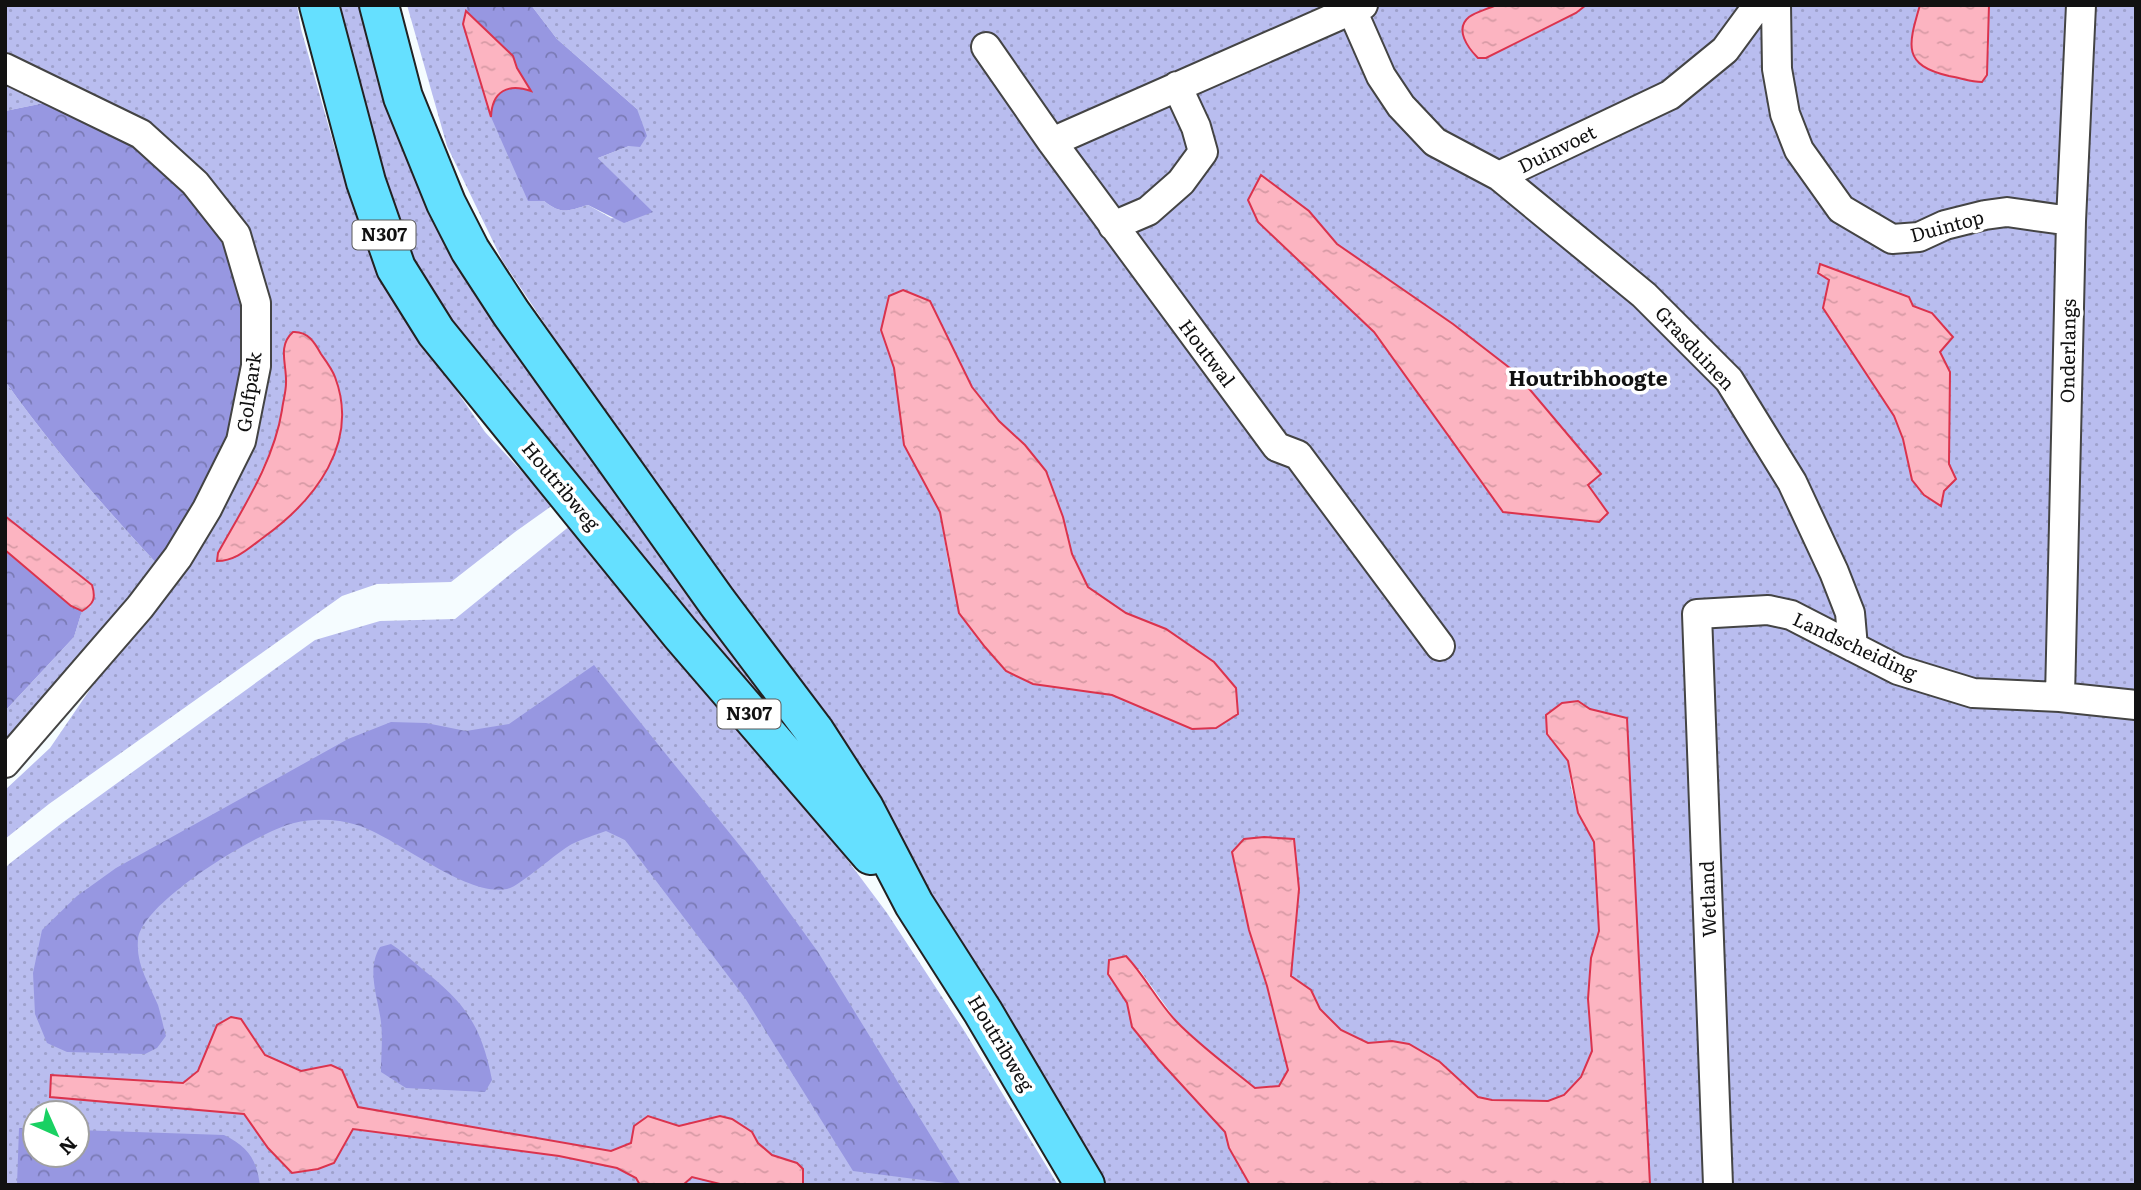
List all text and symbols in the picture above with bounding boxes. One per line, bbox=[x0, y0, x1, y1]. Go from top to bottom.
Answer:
street label: Duinvoet bbox=[1513, 117, 1601, 179]
street label: Duintop bbox=[1907, 202, 1987, 248]
road number: N307 bbox=[352, 220, 416, 249]
street label: Onderlangs bbox=[2052, 298, 2082, 403]
street label: Grasduinen bbox=[1649, 299, 1742, 396]
street label: Houtwal bbox=[1173, 313, 1243, 392]
street label: Golfpark bbox=[229, 349, 268, 434]
district label: Houtribhoogte bbox=[1508, 361, 1668, 392]
street label: Houtribweg bbox=[516, 435, 608, 536]
street label: Landscheiding bbox=[1789, 604, 1922, 686]
road number: N307 bbox=[718, 700, 780, 728]
street label: Wetland bbox=[1692, 860, 1722, 938]
street label: Houtribweg bbox=[962, 989, 1042, 1096]
north arrow bbox=[21, 1099, 91, 1169]
text: N bbox=[53, 1131, 84, 1162]

